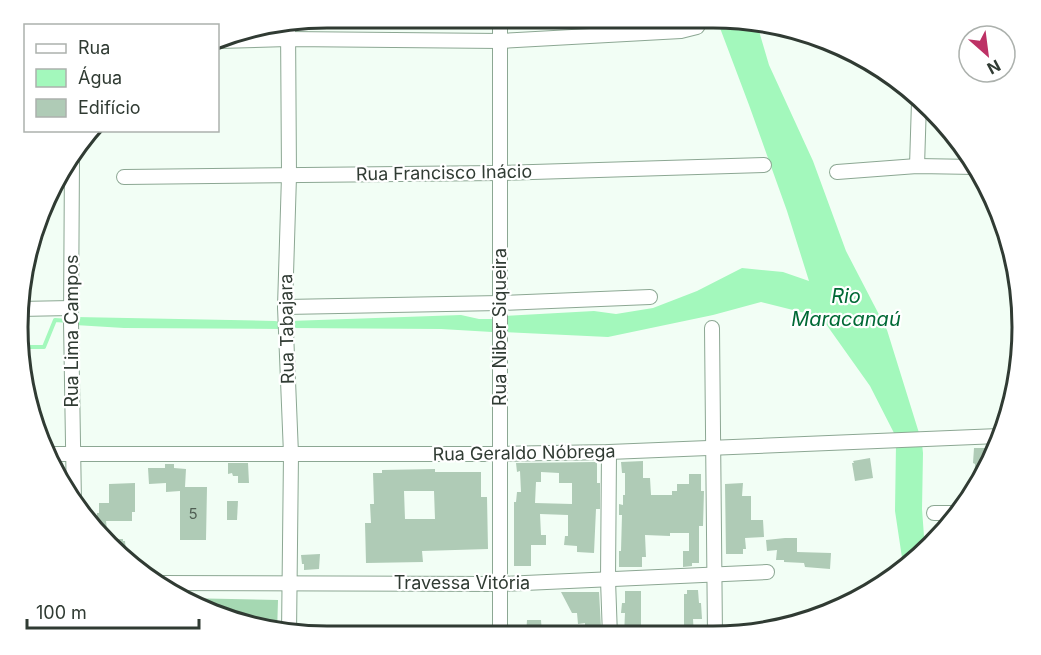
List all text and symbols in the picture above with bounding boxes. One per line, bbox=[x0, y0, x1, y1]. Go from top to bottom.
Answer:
legend bbox=[24, 24, 219, 132]
north arrow bbox=[957, 24, 1017, 84]
text: Rua bbox=[78, 37, 110, 58]
text: N bbox=[984, 56, 1004, 79]
text: Água bbox=[78, 66, 122, 88]
text: Edifício bbox=[78, 97, 141, 118]
street label: Rua Francisco Inácio bbox=[356, 160, 532, 185]
street label: Rua Niber Siqueira bbox=[489, 248, 510, 406]
street label: Rua Lima Campos bbox=[61, 254, 82, 408]
street label: Rua Tabajara bbox=[275, 274, 298, 384]
water label: Rio Maracanaú bbox=[791, 284, 901, 331]
street label: Rua Geraldo Nóbrega bbox=[432, 440, 616, 465]
house number: 5 bbox=[188, 504, 198, 523]
street label: Travessa Vitória bbox=[394, 572, 530, 593]
scale bar bbox=[27, 592, 200, 630]
text: 100 m bbox=[36, 602, 87, 623]

